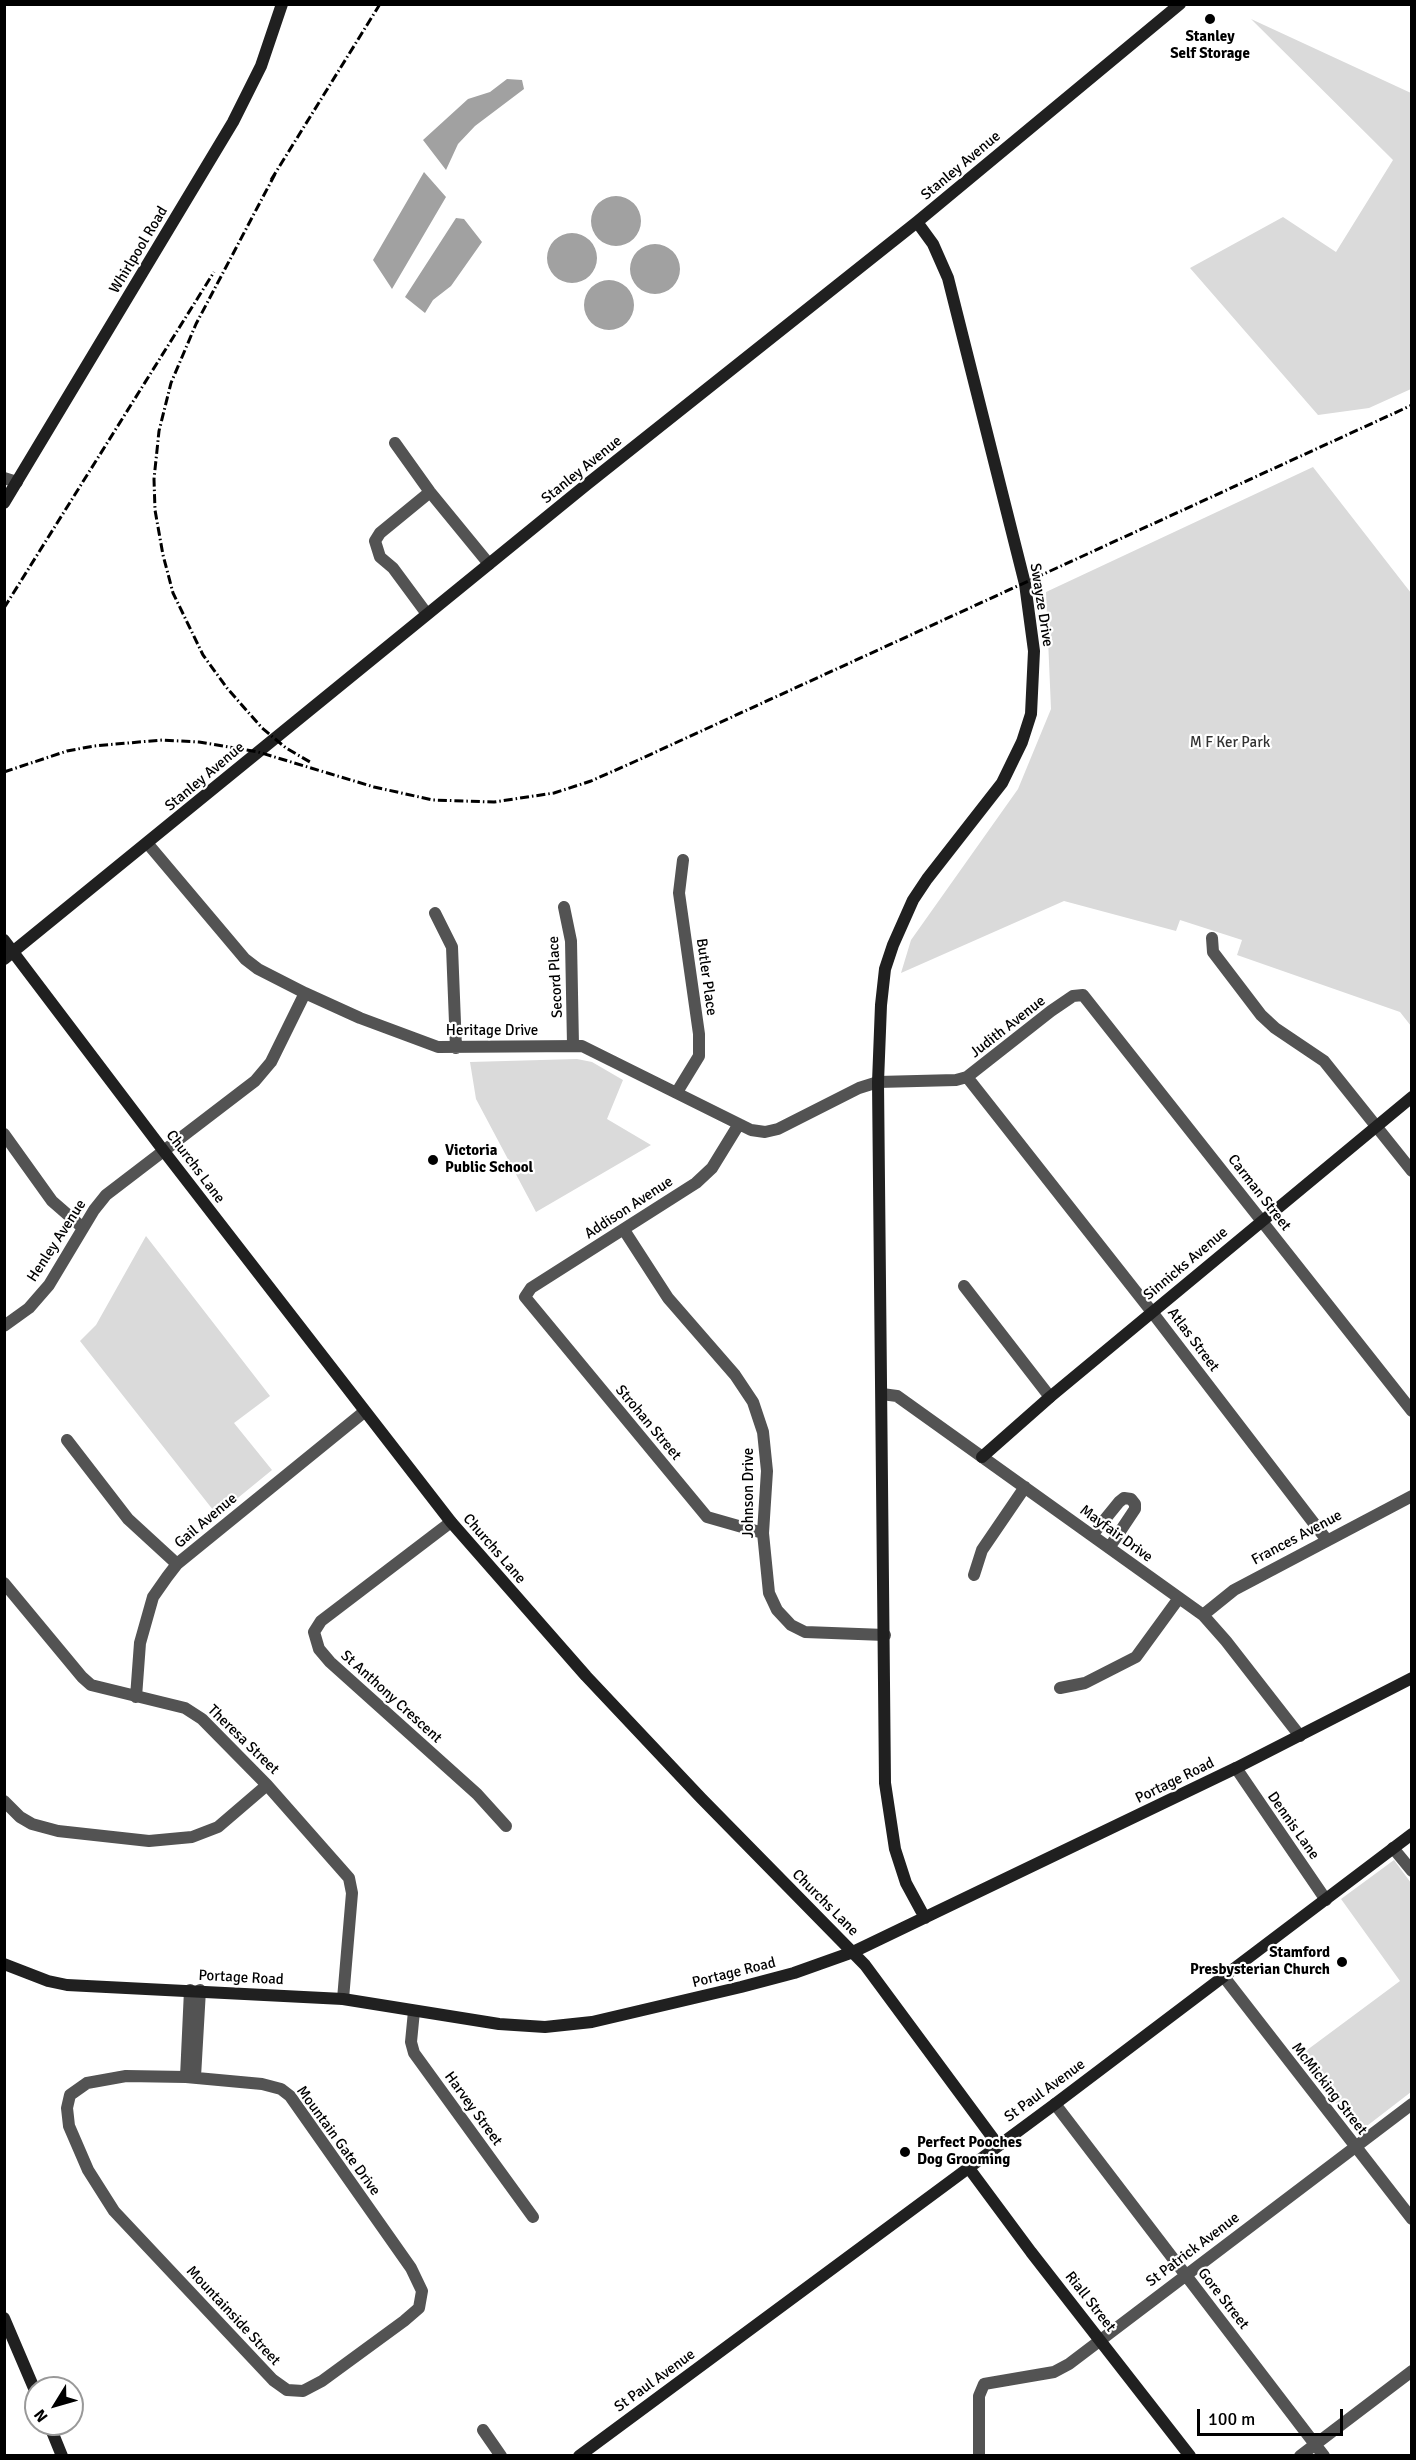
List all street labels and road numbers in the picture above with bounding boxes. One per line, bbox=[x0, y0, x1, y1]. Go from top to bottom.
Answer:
street label: Stanley Avenue bbox=[918, 128, 1004, 204]
street label: Whirlpool Road bbox=[106, 203, 172, 297]
street label: Stanley Avenue bbox=[538, 432, 626, 508]
street label: Swayze Drive bbox=[1026, 562, 1056, 648]
street label: Stanley Avenue bbox=[162, 739, 248, 815]
street label: Secord Place bbox=[545, 935, 567, 1019]
street label: Butler Place bbox=[692, 937, 720, 1017]
street label: Judith Avenue bbox=[967, 992, 1049, 1062]
street label: Heritage Drive bbox=[446, 1022, 538, 1040]
street label: Churchs Lane bbox=[162, 1127, 228, 1207]
street label: Carman Street bbox=[1224, 1151, 1294, 1235]
street label: Addison Avenue bbox=[581, 1173, 677, 1243]
street label: Henley Avenue bbox=[24, 1196, 90, 1286]
street label: Sinnicks Avenue bbox=[1140, 1224, 1232, 1304]
street label: Atlas Street bbox=[1163, 1305, 1223, 1375]
street label: Strohan Street bbox=[611, 1382, 685, 1464]
street label: Johnson Drive bbox=[740, 1448, 758, 1538]
street label: Gail Avenue bbox=[171, 1490, 241, 1552]
street label: Mayfair Drive bbox=[1076, 1501, 1156, 1567]
street label: Frances Avenue bbox=[1249, 1507, 1345, 1569]
street label: Churchs Lane bbox=[459, 1510, 529, 1588]
street label: St Anthony Crescent bbox=[337, 1647, 445, 1747]
street label: Theresa Street bbox=[204, 1701, 282, 1779]
street label: Portage Road bbox=[1133, 1754, 1217, 1808]
street label: Dennis Lane bbox=[1263, 1789, 1323, 1863]
street label: Churchs Lane bbox=[788, 1866, 862, 1940]
street label: Portage Road bbox=[690, 1954, 778, 1992]
street label: Portage Road bbox=[198, 1967, 284, 1989]
street label: McMicking Street bbox=[1287, 2039, 1371, 2139]
street label: St Paul Avenue bbox=[1001, 2056, 1089, 2126]
street label: Harvey Street bbox=[440, 2069, 506, 2149]
street label: Mountain Gate Drive bbox=[292, 2083, 384, 2199]
street label: St Patrick Avenue bbox=[1143, 2209, 1243, 2291]
street label: Mountainside Street bbox=[182, 2262, 284, 2370]
street label: Gore Street bbox=[1194, 2265, 1252, 2333]
street label: Riall Street bbox=[1061, 2268, 1119, 2336]
street label: St Paul Avenue bbox=[611, 2346, 699, 2416]

